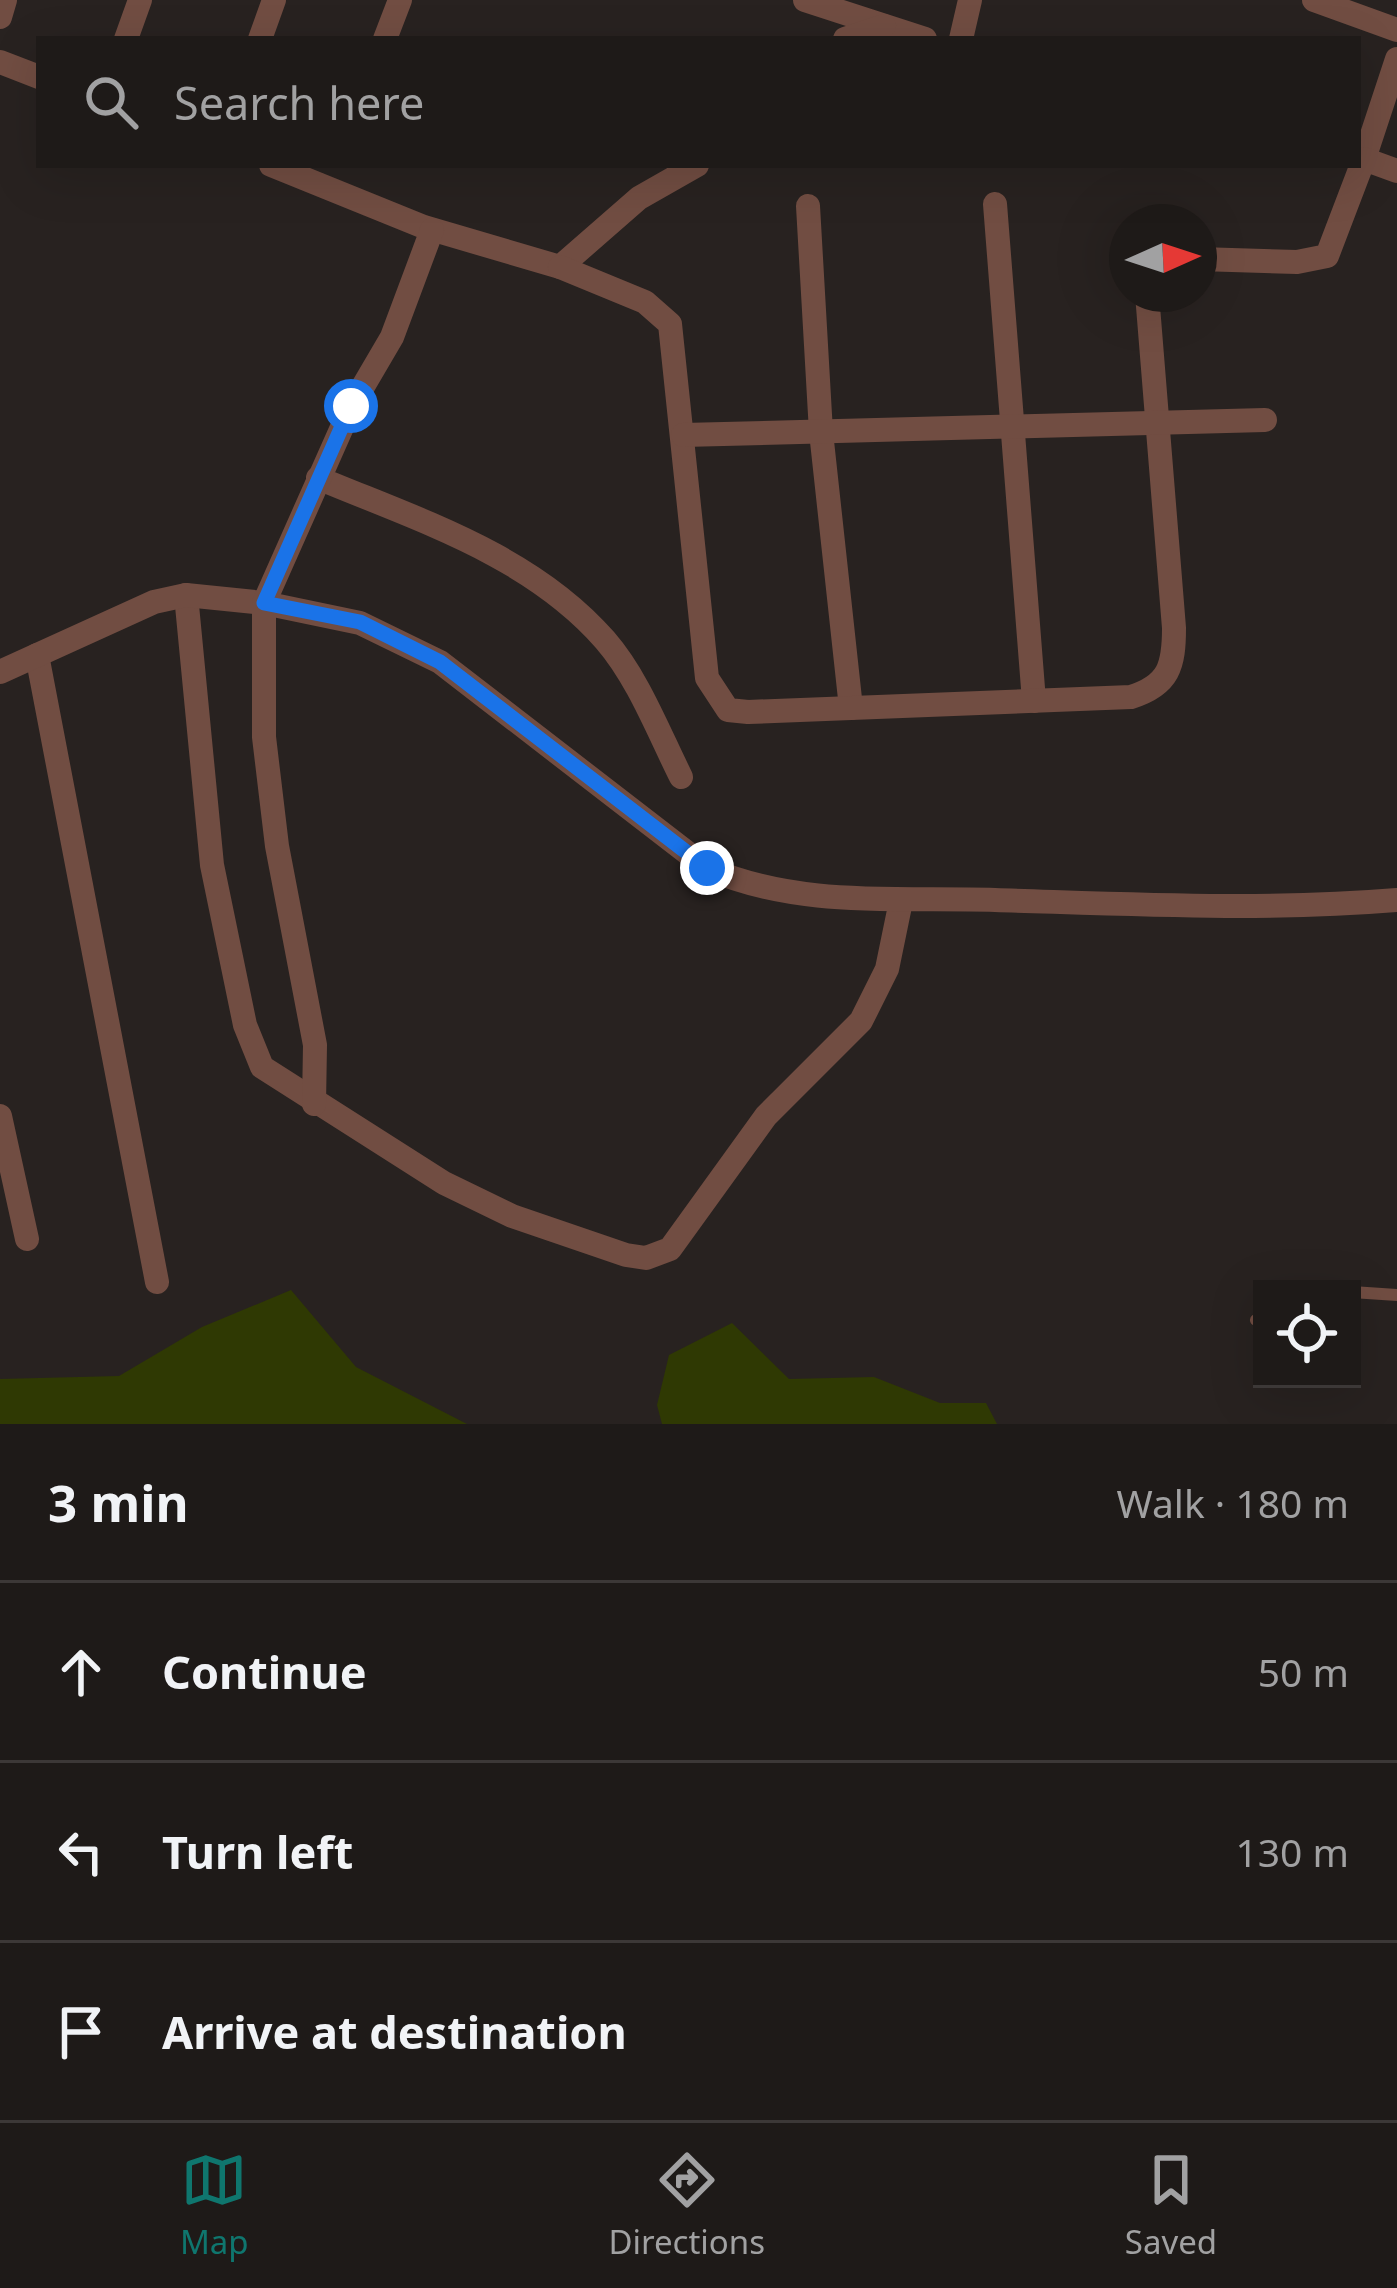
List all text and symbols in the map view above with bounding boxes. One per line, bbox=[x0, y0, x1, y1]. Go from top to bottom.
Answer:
search box bbox=[36, 36, 1361, 168]
icon: search bbox=[78, 69, 144, 135]
text: Search here bbox=[174, 72, 424, 133]
north arrow bbox=[1109, 204, 1217, 312]
route start bbox=[324, 379, 378, 433]
route end bbox=[680, 841, 734, 895]
map controls bbox=[1253, 1280, 1361, 1388]
button: locate bbox=[1253, 1280, 1361, 1388]
text: 3 min bbox=[48, 1467, 189, 1537]
text: Walk · 180 m bbox=[1116, 1476, 1349, 1529]
icon: ahead bbox=[48, 1639, 114, 1705]
text: Continue bbox=[162, 1641, 367, 1702]
text: 50 m bbox=[1258, 1645, 1349, 1698]
icon: left bbox=[48, 1819, 114, 1885]
text: Turn left bbox=[162, 1821, 353, 1882]
text: 130 m bbox=[1235, 1825, 1349, 1878]
icon: arrive bbox=[48, 1999, 114, 2065]
text: Arrive at destination bbox=[162, 2001, 627, 2062]
tab: Map bbox=[180, 2147, 249, 2264]
tab: Directions bbox=[608, 2147, 765, 2264]
tab: Saved bbox=[1125, 2147, 1217, 2264]

